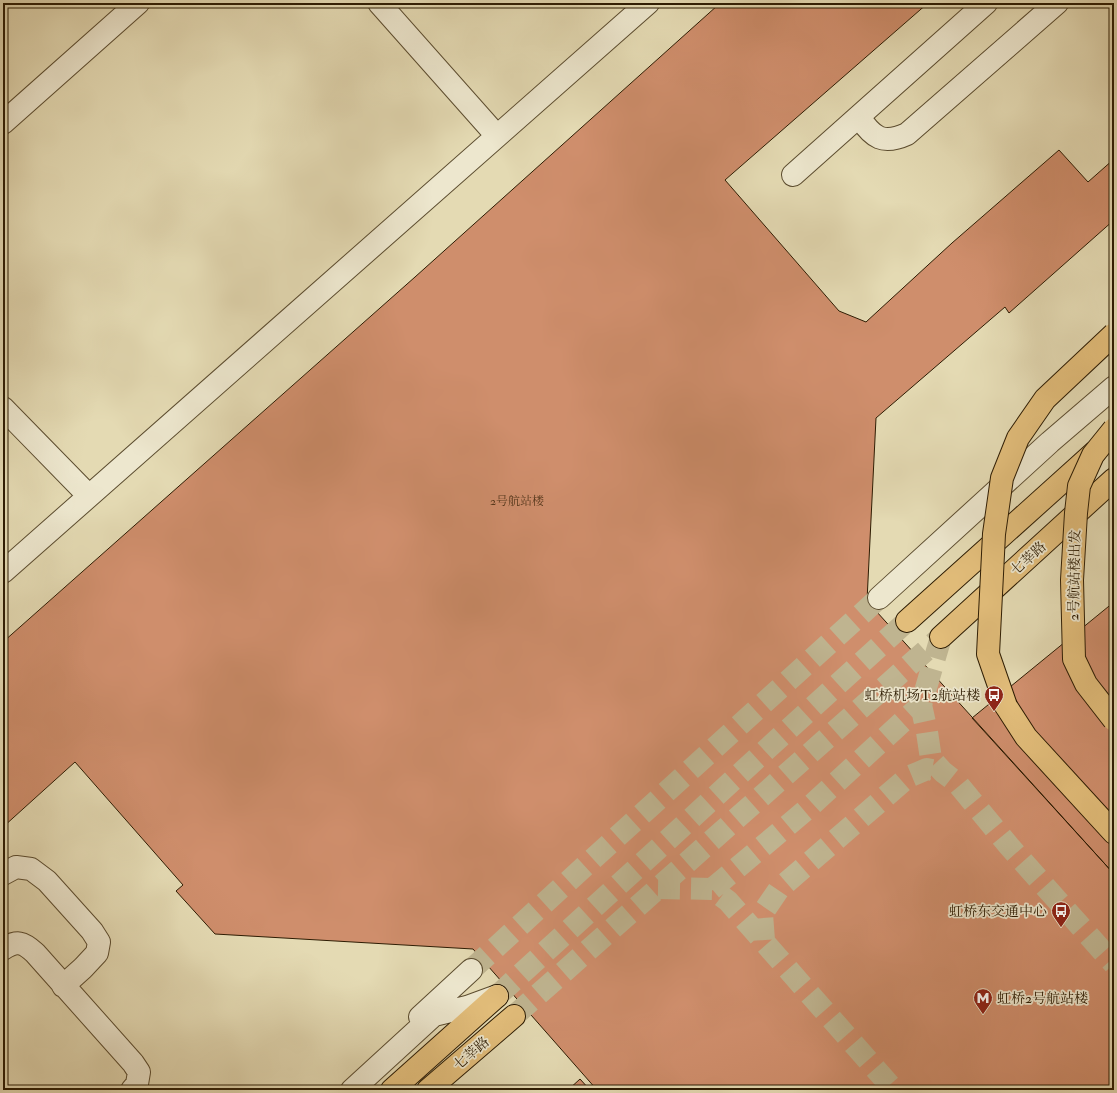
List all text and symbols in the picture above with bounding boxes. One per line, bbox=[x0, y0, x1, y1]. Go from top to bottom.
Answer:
house number: 2号航站楼 bbox=[490, 494, 544, 509]
street label: 2号航站楼出发 bbox=[1065, 529, 1084, 621]
street label: 七莘路 bbox=[1007, 538, 1050, 579]
bus stop icon: 虹桥机场T2航站楼 bbox=[983, 684, 1005, 712]
place label: 虹桥机场T2航站楼 bbox=[865, 687, 980, 704]
bus stop icon: 虹桥东交通中心 bbox=[1050, 900, 1072, 928]
place label: 虹桥东交通中心 bbox=[949, 903, 1047, 920]
metro station icon: 虹桥2号航站楼 bbox=[972, 987, 994, 1015]
place label: 虹桥2号航站楼 bbox=[997, 990, 1088, 1007]
street label: 七莘路 bbox=[450, 1033, 493, 1074]

